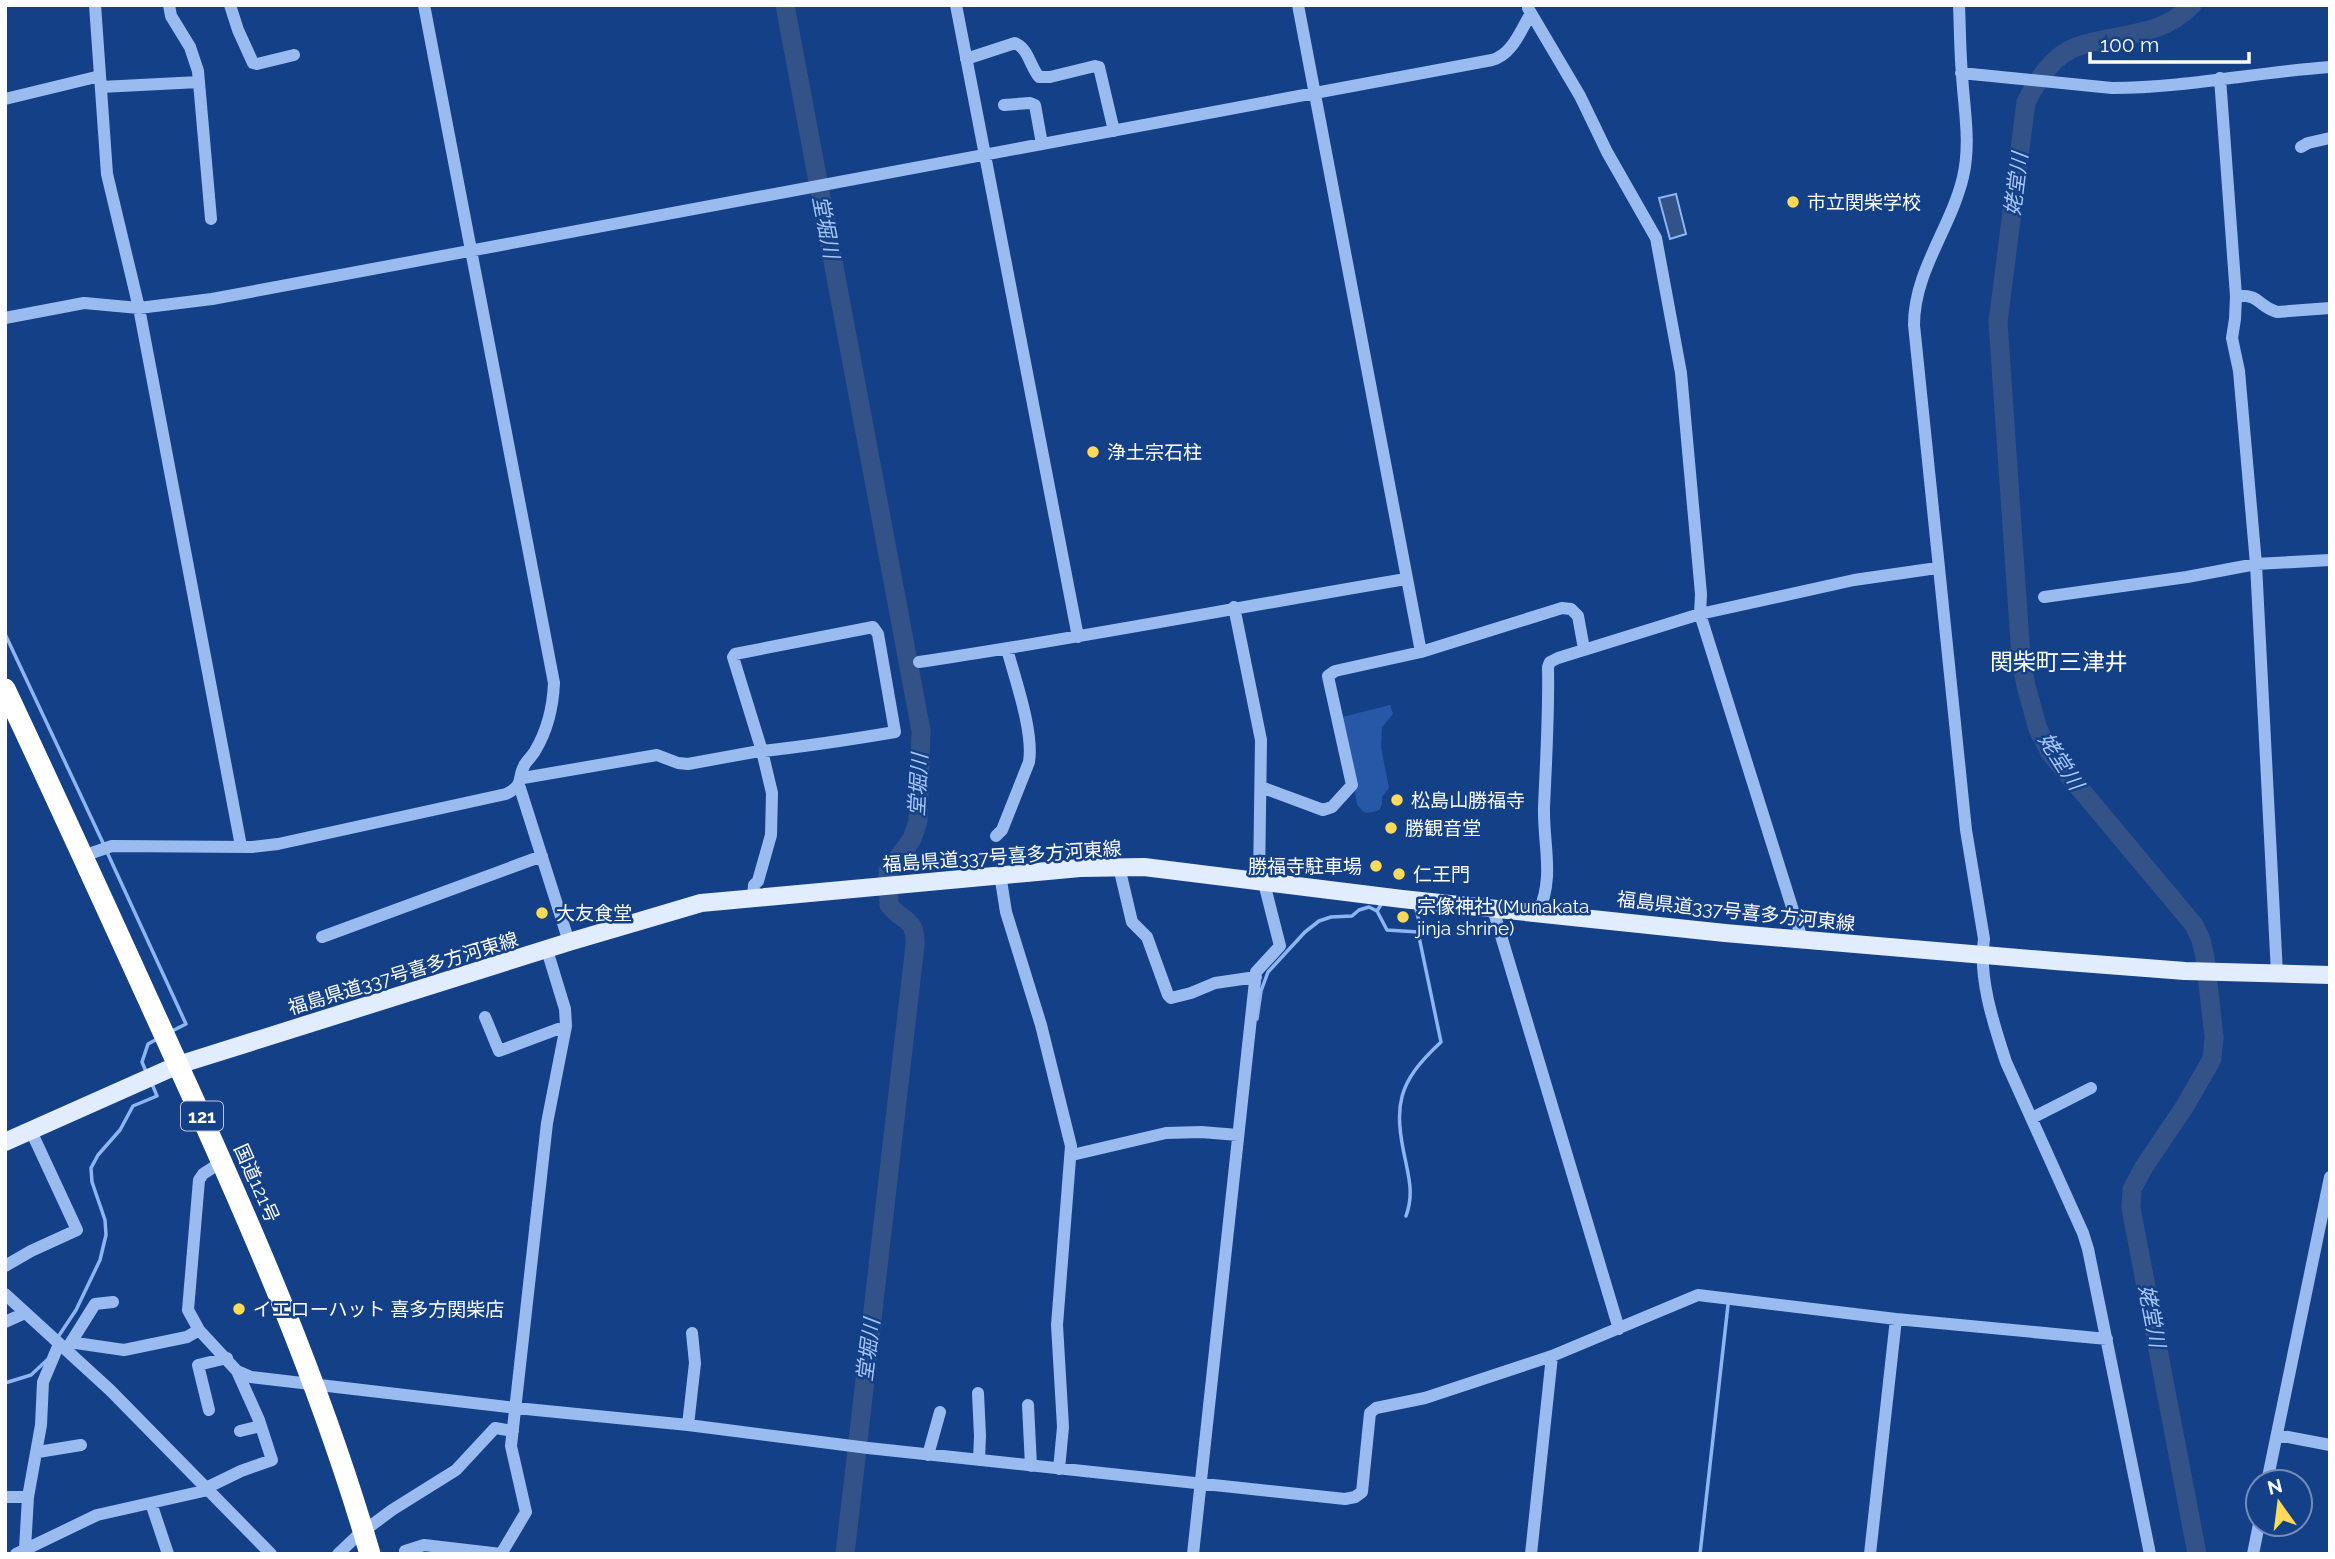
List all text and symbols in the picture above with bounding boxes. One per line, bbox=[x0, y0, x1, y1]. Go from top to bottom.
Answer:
scale bar bbox=[2090, 21, 2249, 65]
text: 100 m bbox=[2100, 32, 2159, 57]
water label: 姥堂川 bbox=[2000, 149, 2032, 217]
place label: 市立関柴学校 bbox=[1807, 191, 1921, 213]
water label: 堂堀川 bbox=[808, 194, 845, 262]
marker: 市立関柴学校 bbox=[1785, 194, 1801, 210]
place label: 浄土宗石柱 bbox=[1107, 441, 1202, 463]
marker: 浄土宗石柱 bbox=[1085, 444, 1101, 460]
district label: 関柴町三津井 bbox=[1990, 648, 2128, 675]
water label: 姥堂川 bbox=[2033, 728, 2090, 796]
water label: 堂堀川 bbox=[904, 751, 932, 817]
place label: 松島山勝福寺 bbox=[1411, 789, 1525, 811]
marker: 松島山勝福寺 bbox=[1389, 792, 1405, 808]
place label: 勝観音堂 bbox=[1405, 817, 1481, 839]
marker: 勝観音堂 bbox=[1383, 820, 1399, 836]
street label: 福島県道337号喜多方河東線 bbox=[882, 837, 1122, 875]
place label: 勝福寺駐車場 bbox=[1248, 855, 1362, 877]
marker: 勝福寺駐車場 bbox=[1368, 858, 1384, 874]
place label: 仁王門 bbox=[1413, 863, 1470, 885]
marker: 仁王門 bbox=[1391, 866, 1407, 882]
street label: 福島県道337号喜多方河東線 bbox=[1616, 888, 1856, 934]
place label: 宗像神社 (Munakata jinja shrine) bbox=[1414, 895, 1589, 939]
place label: 大友食堂 bbox=[556, 902, 632, 924]
marker: 大友食堂 bbox=[534, 905, 550, 921]
marker: 宗像神社 (Munakata jinja shrine) bbox=[1395, 909, 1411, 925]
street label: 福島県道337号喜多方河東線 bbox=[285, 927, 521, 1019]
road number: 121 bbox=[181, 1101, 223, 1130]
street label: 国道121号 bbox=[230, 1141, 284, 1225]
water label: 姥堂川 bbox=[2134, 1283, 2171, 1351]
place label: イエローハット 喜多方関柴店 bbox=[253, 1298, 504, 1320]
marker: イエローハット 喜多方関柴店 bbox=[231, 1301, 247, 1317]
water label: 堂堀川 bbox=[852, 1315, 884, 1383]
north arrow bbox=[2244, 1468, 2314, 1538]
text: N bbox=[2265, 1474, 2285, 1499]

